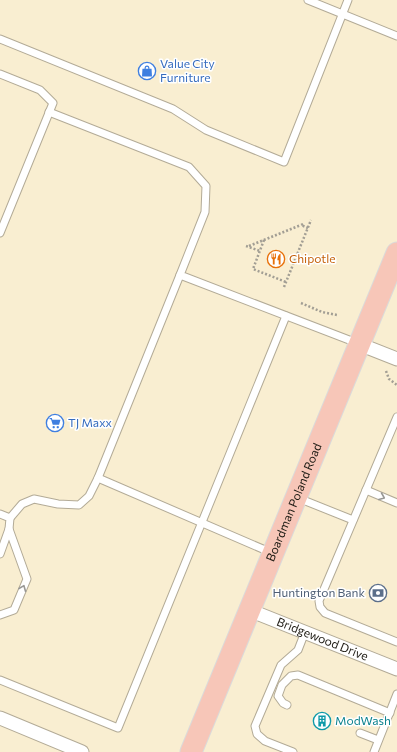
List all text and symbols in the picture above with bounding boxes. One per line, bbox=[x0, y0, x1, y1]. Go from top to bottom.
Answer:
place label: Value City Furniture bbox=[160, 56, 215, 84]
shop icon: Value City Furniture bbox=[137, 61, 157, 81]
restaurant icon: Chipotle bbox=[266, 249, 286, 269]
place label: Chipotle bbox=[289, 251, 336, 265]
supermarket icon: TJ Maxx bbox=[45, 413, 65, 433]
place label: TJ Maxx bbox=[68, 415, 113, 430]
street label: Boardman Poland Road bbox=[262, 441, 324, 563]
one-way arrow bbox=[377, 492, 385, 500]
bank icon: Huntington Bank bbox=[368, 583, 388, 603]
one-way arrow bbox=[18, 584, 26, 592]
place label: Huntington Bank bbox=[272, 585, 365, 599]
street label: Bridgewood Drive bbox=[275, 614, 370, 663]
building icon: ModWash bbox=[312, 711, 332, 731]
place label: ModWash bbox=[335, 713, 391, 727]

